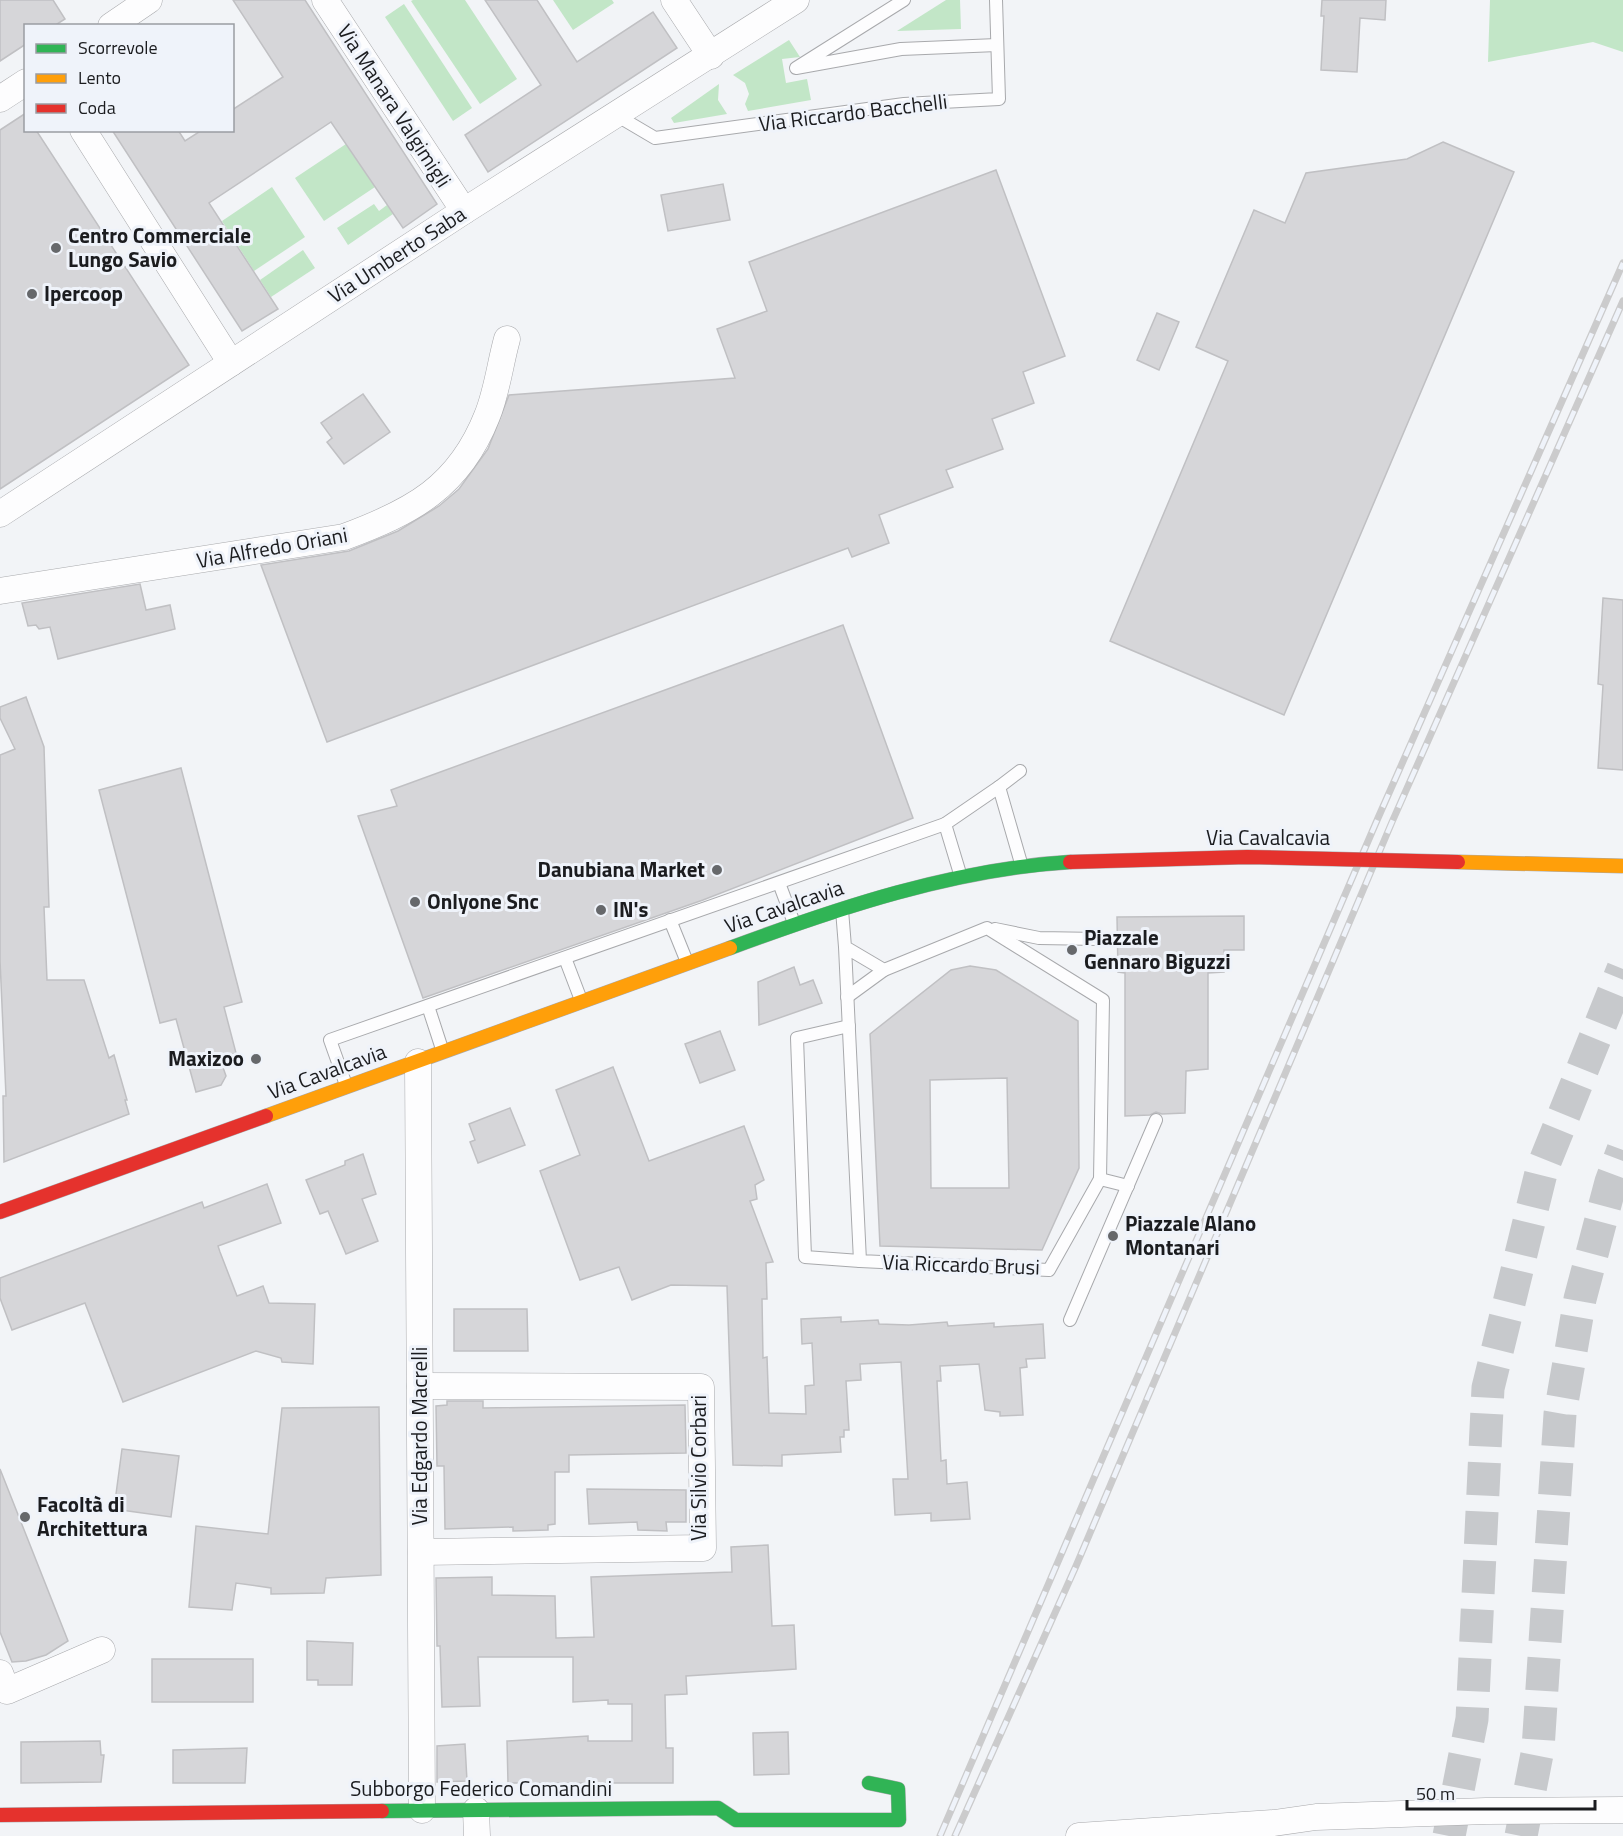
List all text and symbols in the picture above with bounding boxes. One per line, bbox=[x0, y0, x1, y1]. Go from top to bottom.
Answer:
street label: Via Manara Valgimigli bbox=[330, 17, 460, 193]
legend bbox=[24, 24, 234, 132]
text: Scorrevole bbox=[78, 34, 157, 61]
text: Lento bbox=[78, 64, 121, 91]
street label: Via Riccardo Bacchelli bbox=[757, 85, 949, 139]
text: Coda bbox=[78, 94, 116, 121]
street label: Via Umberto Saba bbox=[321, 197, 472, 311]
place label: Centro Commerciale Lungo Savio bbox=[68, 219, 251, 275]
marker: Centro Commerciale Lungo Savio bbox=[49, 241, 63, 255]
place label: Ipercoop bbox=[44, 277, 123, 309]
marker: Ipercoop bbox=[25, 287, 39, 301]
street label: Via Alfredo Oriani bbox=[194, 518, 350, 576]
street label: Via Cavalcavia bbox=[1206, 821, 1330, 853]
place label: Danubiana Market bbox=[538, 853, 705, 885]
marker: Danubiana Market bbox=[710, 863, 724, 877]
street label: Via Cavalcavia bbox=[720, 871, 848, 941]
place label: Onlyone Snc bbox=[427, 885, 539, 917]
place label: IN's bbox=[613, 893, 649, 925]
marker: Onlyone Snc bbox=[408, 895, 422, 909]
marker: IN's bbox=[594, 903, 608, 917]
place label: Piazzale Gennaro Biguzzi bbox=[1084, 921, 1231, 977]
marker: Piazzale Gennaro Biguzzi bbox=[1065, 943, 1079, 957]
street label: Via Cavalcavia bbox=[263, 1035, 391, 1107]
place label: Maxizoo bbox=[168, 1042, 244, 1074]
marker: Maxizoo bbox=[249, 1052, 263, 1066]
place label: Piazzale Alano Montanari bbox=[1125, 1207, 1256, 1263]
marker: Piazzale Alano Montanari bbox=[1106, 1229, 1120, 1243]
street label: Via Riccardo Brusi bbox=[882, 1245, 1040, 1283]
street label: Via Edgardo Macrelli bbox=[403, 1347, 435, 1525]
street label: Via Silvio Corbari bbox=[682, 1395, 714, 1541]
place label: Facoltà di Architettura bbox=[37, 1488, 148, 1544]
marker: Facoltà di Architettura bbox=[18, 1510, 32, 1524]
street label: Subborgo Federico Comandini bbox=[350, 1772, 612, 1804]
scale bar bbox=[1407, 1773, 1594, 1811]
text: 50 m bbox=[1416, 1780, 1455, 1807]

